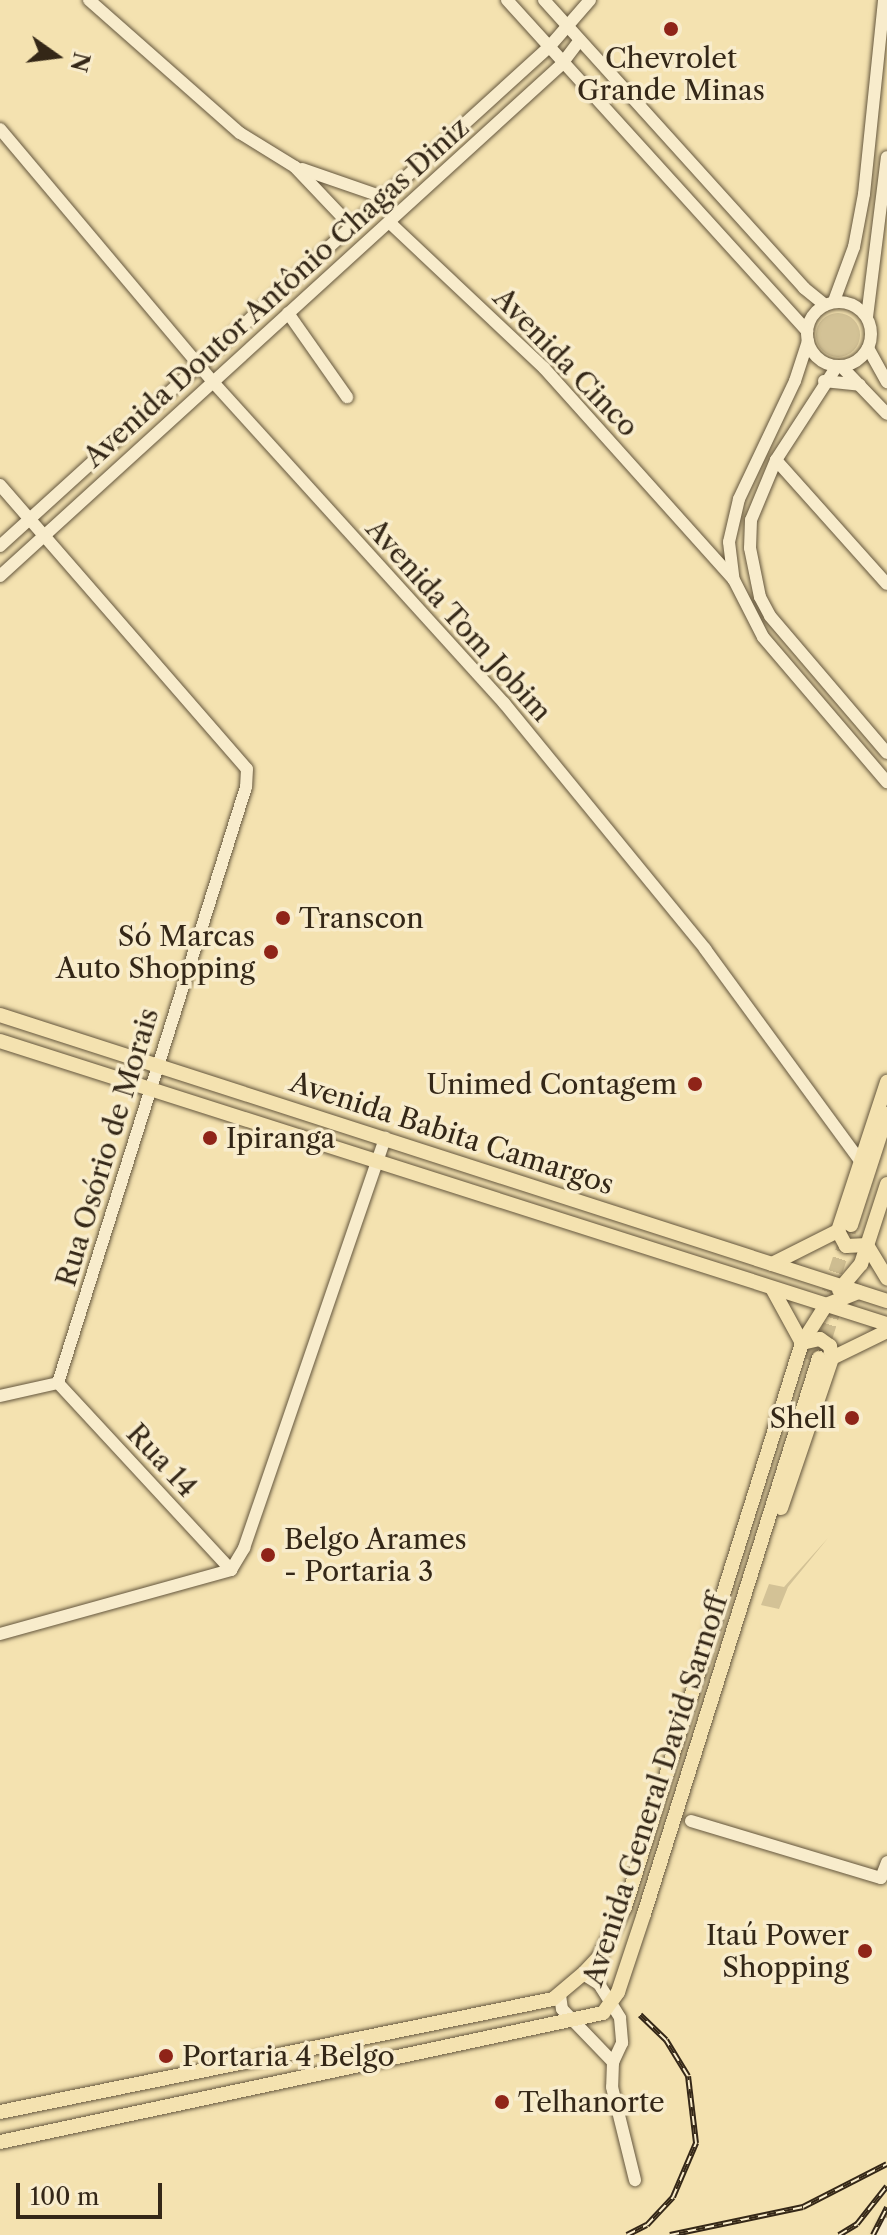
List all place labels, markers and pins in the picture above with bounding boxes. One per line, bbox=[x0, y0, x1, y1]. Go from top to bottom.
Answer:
marker: Chevrolet Grande Minas bbox=[662, 20, 680, 38]
place label: Chevrolet Grande Minas bbox=[577, 41, 765, 107]
place label: Transcon bbox=[299, 901, 424, 935]
marker: Transcon bbox=[274, 909, 292, 927]
place label: Só Marcas Auto Shopping bbox=[56, 919, 255, 985]
marker: Só Marcas Auto Shopping bbox=[262, 943, 280, 961]
place label: Unimed Contagem bbox=[426, 1067, 677, 1101]
marker: Unimed Contagem bbox=[684, 1073, 706, 1095]
place label: Ipiranga bbox=[226, 1121, 335, 1155]
marker: Ipiranga bbox=[201, 1129, 219, 1147]
place label: Shell bbox=[769, 1401, 836, 1435]
marker: Shell bbox=[843, 1409, 861, 1427]
place label: Belgo Arames - Portaria 3 bbox=[284, 1522, 468, 1588]
marker: Belgo Arames - Portaria 3 bbox=[259, 1546, 277, 1564]
place label: Itaú Power Shopping bbox=[706, 1918, 849, 1984]
marker: Itaú Power Shopping bbox=[856, 1942, 874, 1960]
place label: Portaria 4 Belgo bbox=[182, 2039, 395, 2073]
marker: Portaria 4 Belgo bbox=[157, 2047, 175, 2065]
place label: Telhanorte bbox=[518, 2085, 665, 2119]
marker: Telhanorte bbox=[493, 2093, 511, 2111]

